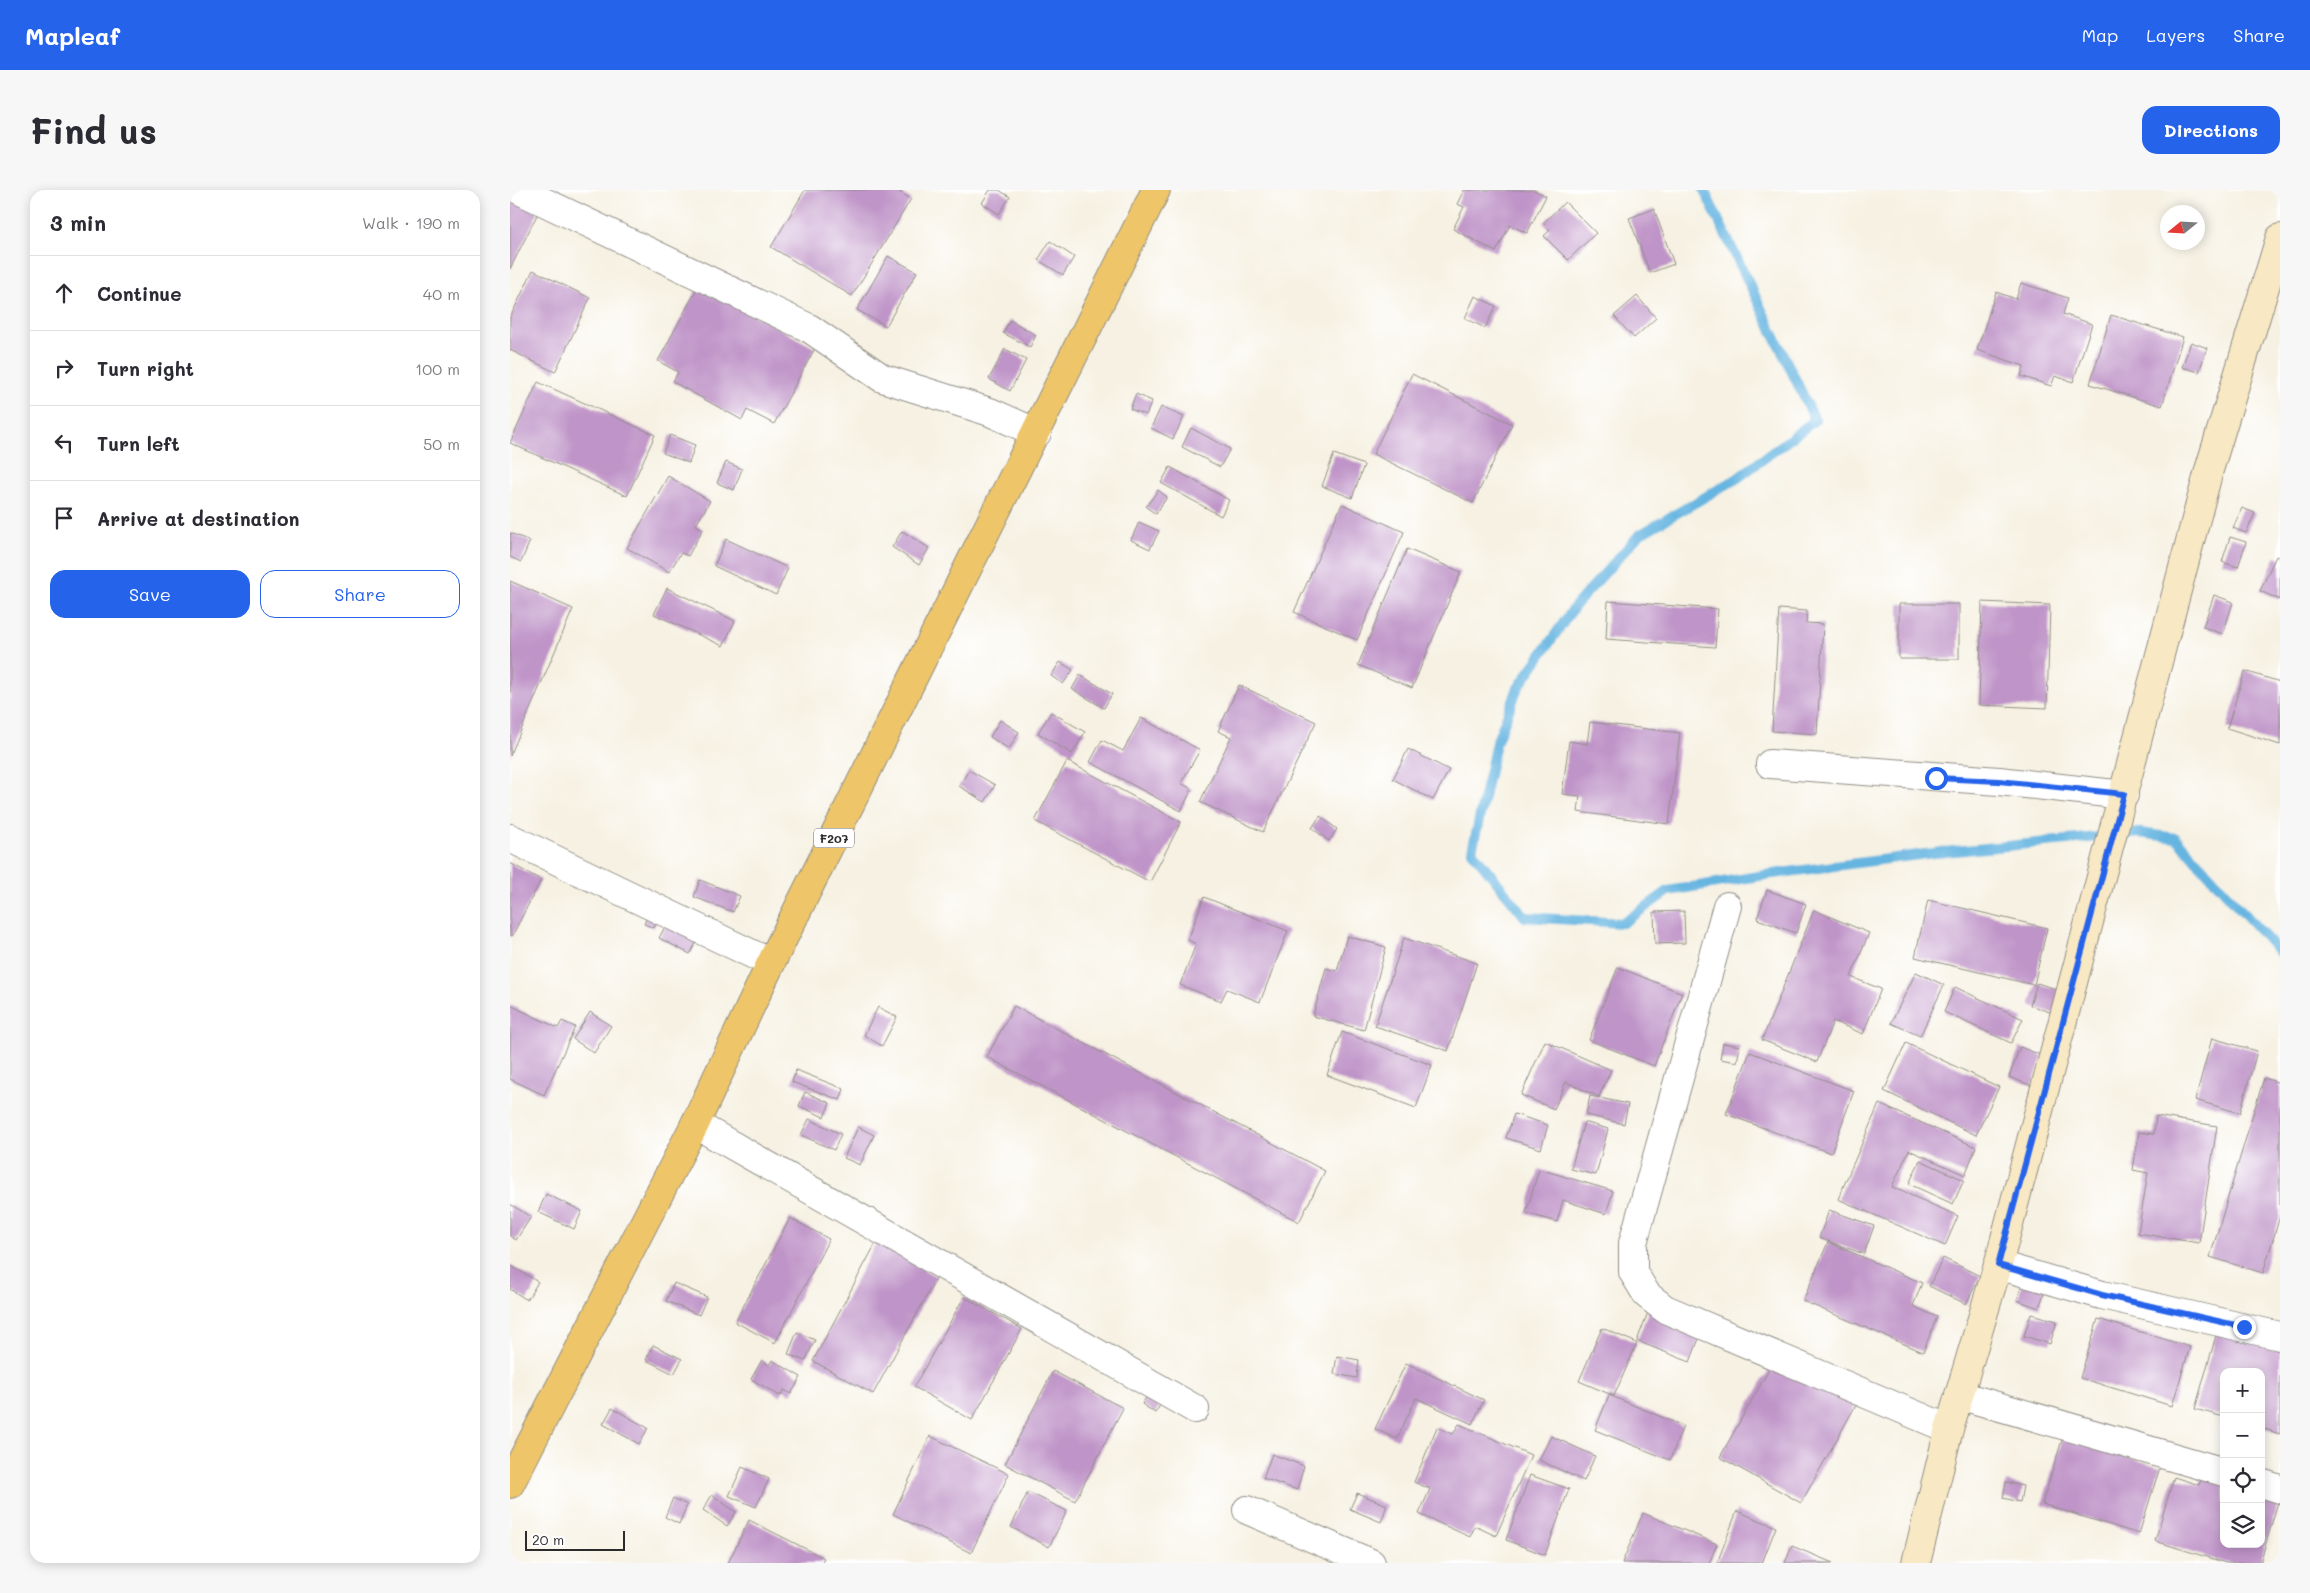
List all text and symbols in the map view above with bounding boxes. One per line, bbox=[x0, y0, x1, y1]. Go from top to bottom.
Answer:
text: Mapleaf bbox=[25, 20, 120, 51]
text: Map bbox=[2082, 23, 2118, 47]
text: Layers bbox=[2146, 23, 2205, 47]
text: Share bbox=[2233, 23, 2285, 47]
button: Directions bbox=[2142, 106, 2280, 154]
text: Find us bbox=[30, 107, 157, 153]
north arrow bbox=[2160, 205, 2205, 250]
text: 3 min bbox=[50, 209, 106, 236]
text: Walk · 190 m bbox=[362, 212, 460, 233]
icon: ahead bbox=[50, 279, 78, 307]
text: Continue bbox=[97, 281, 182, 306]
text: 40 m bbox=[423, 283, 460, 304]
icon: right bbox=[50, 354, 78, 382]
text: Turn right bbox=[97, 356, 194, 381]
text: 100 m bbox=[415, 358, 460, 379]
icon: left bbox=[50, 429, 78, 457]
text: Turn left bbox=[97, 431, 180, 456]
text: 50 m bbox=[423, 433, 460, 454]
icon: arrive bbox=[50, 504, 78, 532]
text: Arrive at destination bbox=[97, 506, 300, 531]
button: Save bbox=[50, 570, 250, 618]
button: Share bbox=[260, 570, 460, 618]
route start bbox=[1925, 767, 1948, 790]
road number: F207 bbox=[814, 828, 854, 848]
route end bbox=[2233, 1316, 2256, 1339]
map controls bbox=[2220, 1368, 2265, 1548]
button: + bbox=[2220, 1368, 2265, 1413]
button: − bbox=[2220, 1413, 2265, 1458]
button: locate bbox=[2220, 1458, 2265, 1503]
button: layers bbox=[2220, 1503, 2265, 1548]
scale bar bbox=[525, 1528, 625, 1551]
text: 20 m bbox=[532, 1530, 564, 1549]

